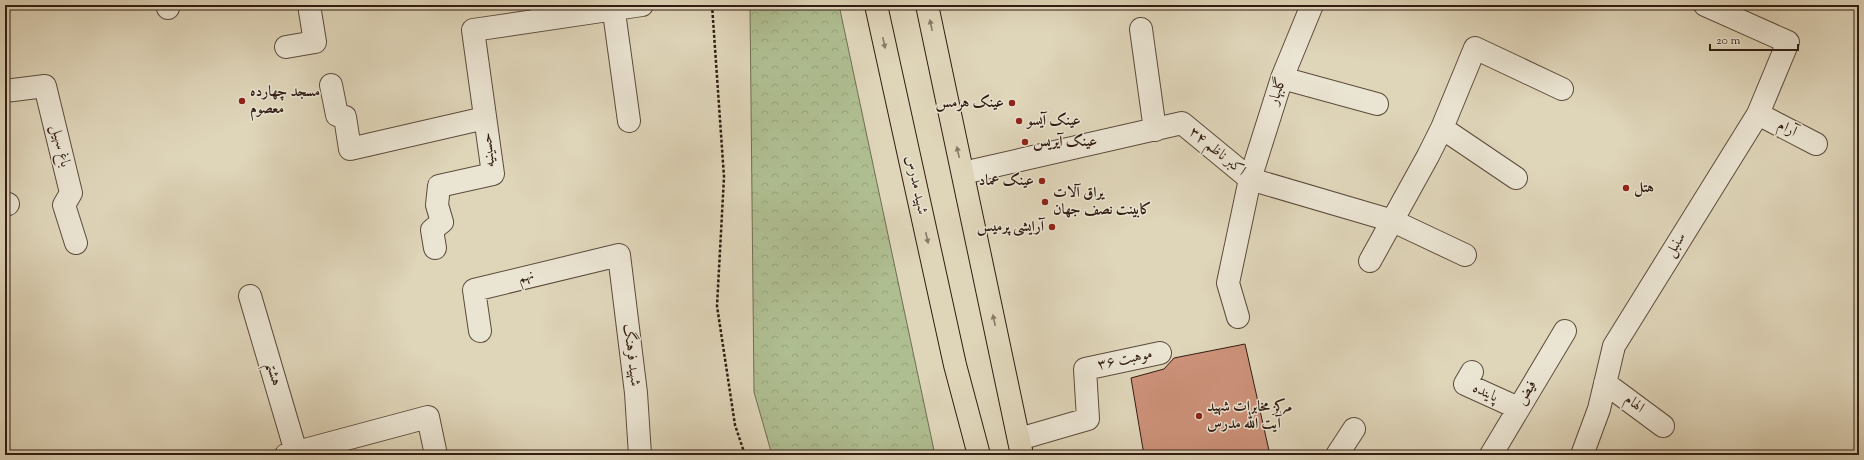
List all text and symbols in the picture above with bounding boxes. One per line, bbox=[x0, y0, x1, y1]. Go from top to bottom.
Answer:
one-way arrow bbox=[927, 19, 933, 31]
scale bar bbox=[1710, 26, 1798, 52]
text: 20 m bbox=[1716, 32, 1741, 50]
one-way arrow bbox=[882, 37, 888, 49]
street label: گلبهار bbox=[1263, 74, 1292, 109]
place label: مسجد چهارده معصوم bbox=[250, 82, 320, 121]
place label: عینک هرمس bbox=[935, 93, 1004, 114]
marker: مسجد چهارده معصوم bbox=[237, 96, 247, 106]
marker: عینک هرمس bbox=[1007, 98, 1017, 108]
place label: عینک آیسو bbox=[1025, 111, 1081, 132]
street label: آرام bbox=[1773, 115, 1802, 144]
marker: عینک آیسو bbox=[1014, 116, 1024, 126]
street label: ۳۴ اکبر ناظم bbox=[1183, 122, 1250, 183]
street label: باغ سهیل bbox=[44, 123, 75, 170]
street label: حسینیه bbox=[477, 131, 501, 169]
place label: عینک آیریس bbox=[1033, 132, 1097, 153]
marker: عینک آیریس bbox=[1020, 137, 1030, 147]
one-way arrow bbox=[955, 146, 961, 158]
street label: شهید مدرس bbox=[900, 154, 932, 216]
place label: عینک عماد bbox=[979, 171, 1034, 192]
marker: عینک عماد bbox=[1037, 176, 1047, 186]
place label: هتل bbox=[1634, 178, 1654, 199]
place label: یراق آلات کابینت نصف جهان bbox=[1053, 183, 1152, 221]
marker: هتل bbox=[1621, 183, 1631, 193]
marker: یراق آلات کابینت نصف جهان bbox=[1040, 197, 1050, 207]
place label: آرایشی پرمیس bbox=[977, 217, 1046, 238]
marker: آرایشی پرمیس bbox=[1047, 222, 1057, 232]
street label: سنبل bbox=[1660, 229, 1692, 261]
one-way arrow bbox=[925, 232, 931, 245]
street label: نهم bbox=[516, 265, 537, 291]
one-way arrow bbox=[990, 314, 996, 327]
street label: شهید فرهنگ bbox=[617, 322, 646, 388]
street label: ۳۶ موهبت bbox=[1096, 344, 1154, 376]
street label: هشتم bbox=[257, 360, 287, 389]
street label: فیض bbox=[1511, 377, 1543, 409]
street label: پاینده bbox=[1469, 378, 1502, 408]
street label: الهام bbox=[1619, 389, 1648, 419]
place label: مرکز مخابرات شهید آیت الله مدرس bbox=[1207, 397, 1292, 435]
marker: مرکز مخابرات شهید آیت الله مدرس bbox=[1194, 411, 1204, 421]

